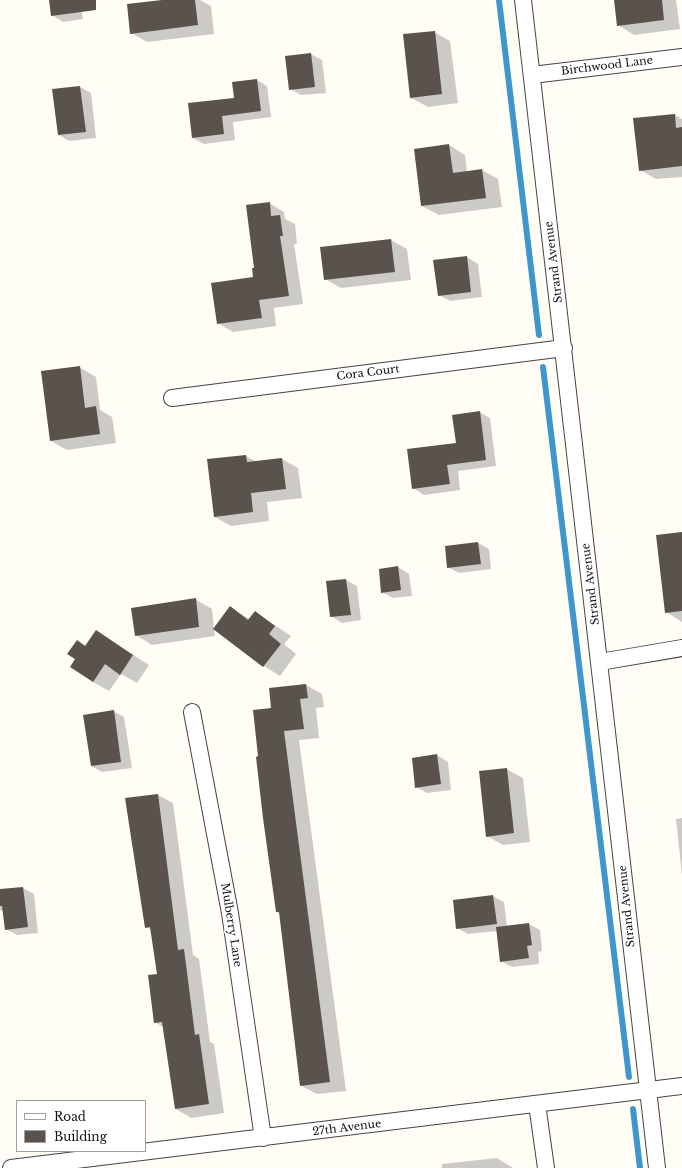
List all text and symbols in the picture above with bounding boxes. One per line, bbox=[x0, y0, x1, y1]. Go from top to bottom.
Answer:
street label: Birchwood Lane bbox=[560, 54, 654, 78]
street label: Strand Avenue bbox=[542, 220, 566, 304]
street label: Cora Court bbox=[336, 363, 400, 383]
street label: Strand Avenue bbox=[579, 542, 603, 626]
street label: Strand Avenue bbox=[616, 864, 638, 948]
street label: Mulberry Lane bbox=[218, 882, 244, 968]
legend bbox=[16, 1100, 146, 1152]
text: Road bbox=[54, 1109, 86, 1124]
street label: 27th Avenue bbox=[312, 1117, 382, 1139]
text: Building bbox=[54, 1129, 107, 1144]

